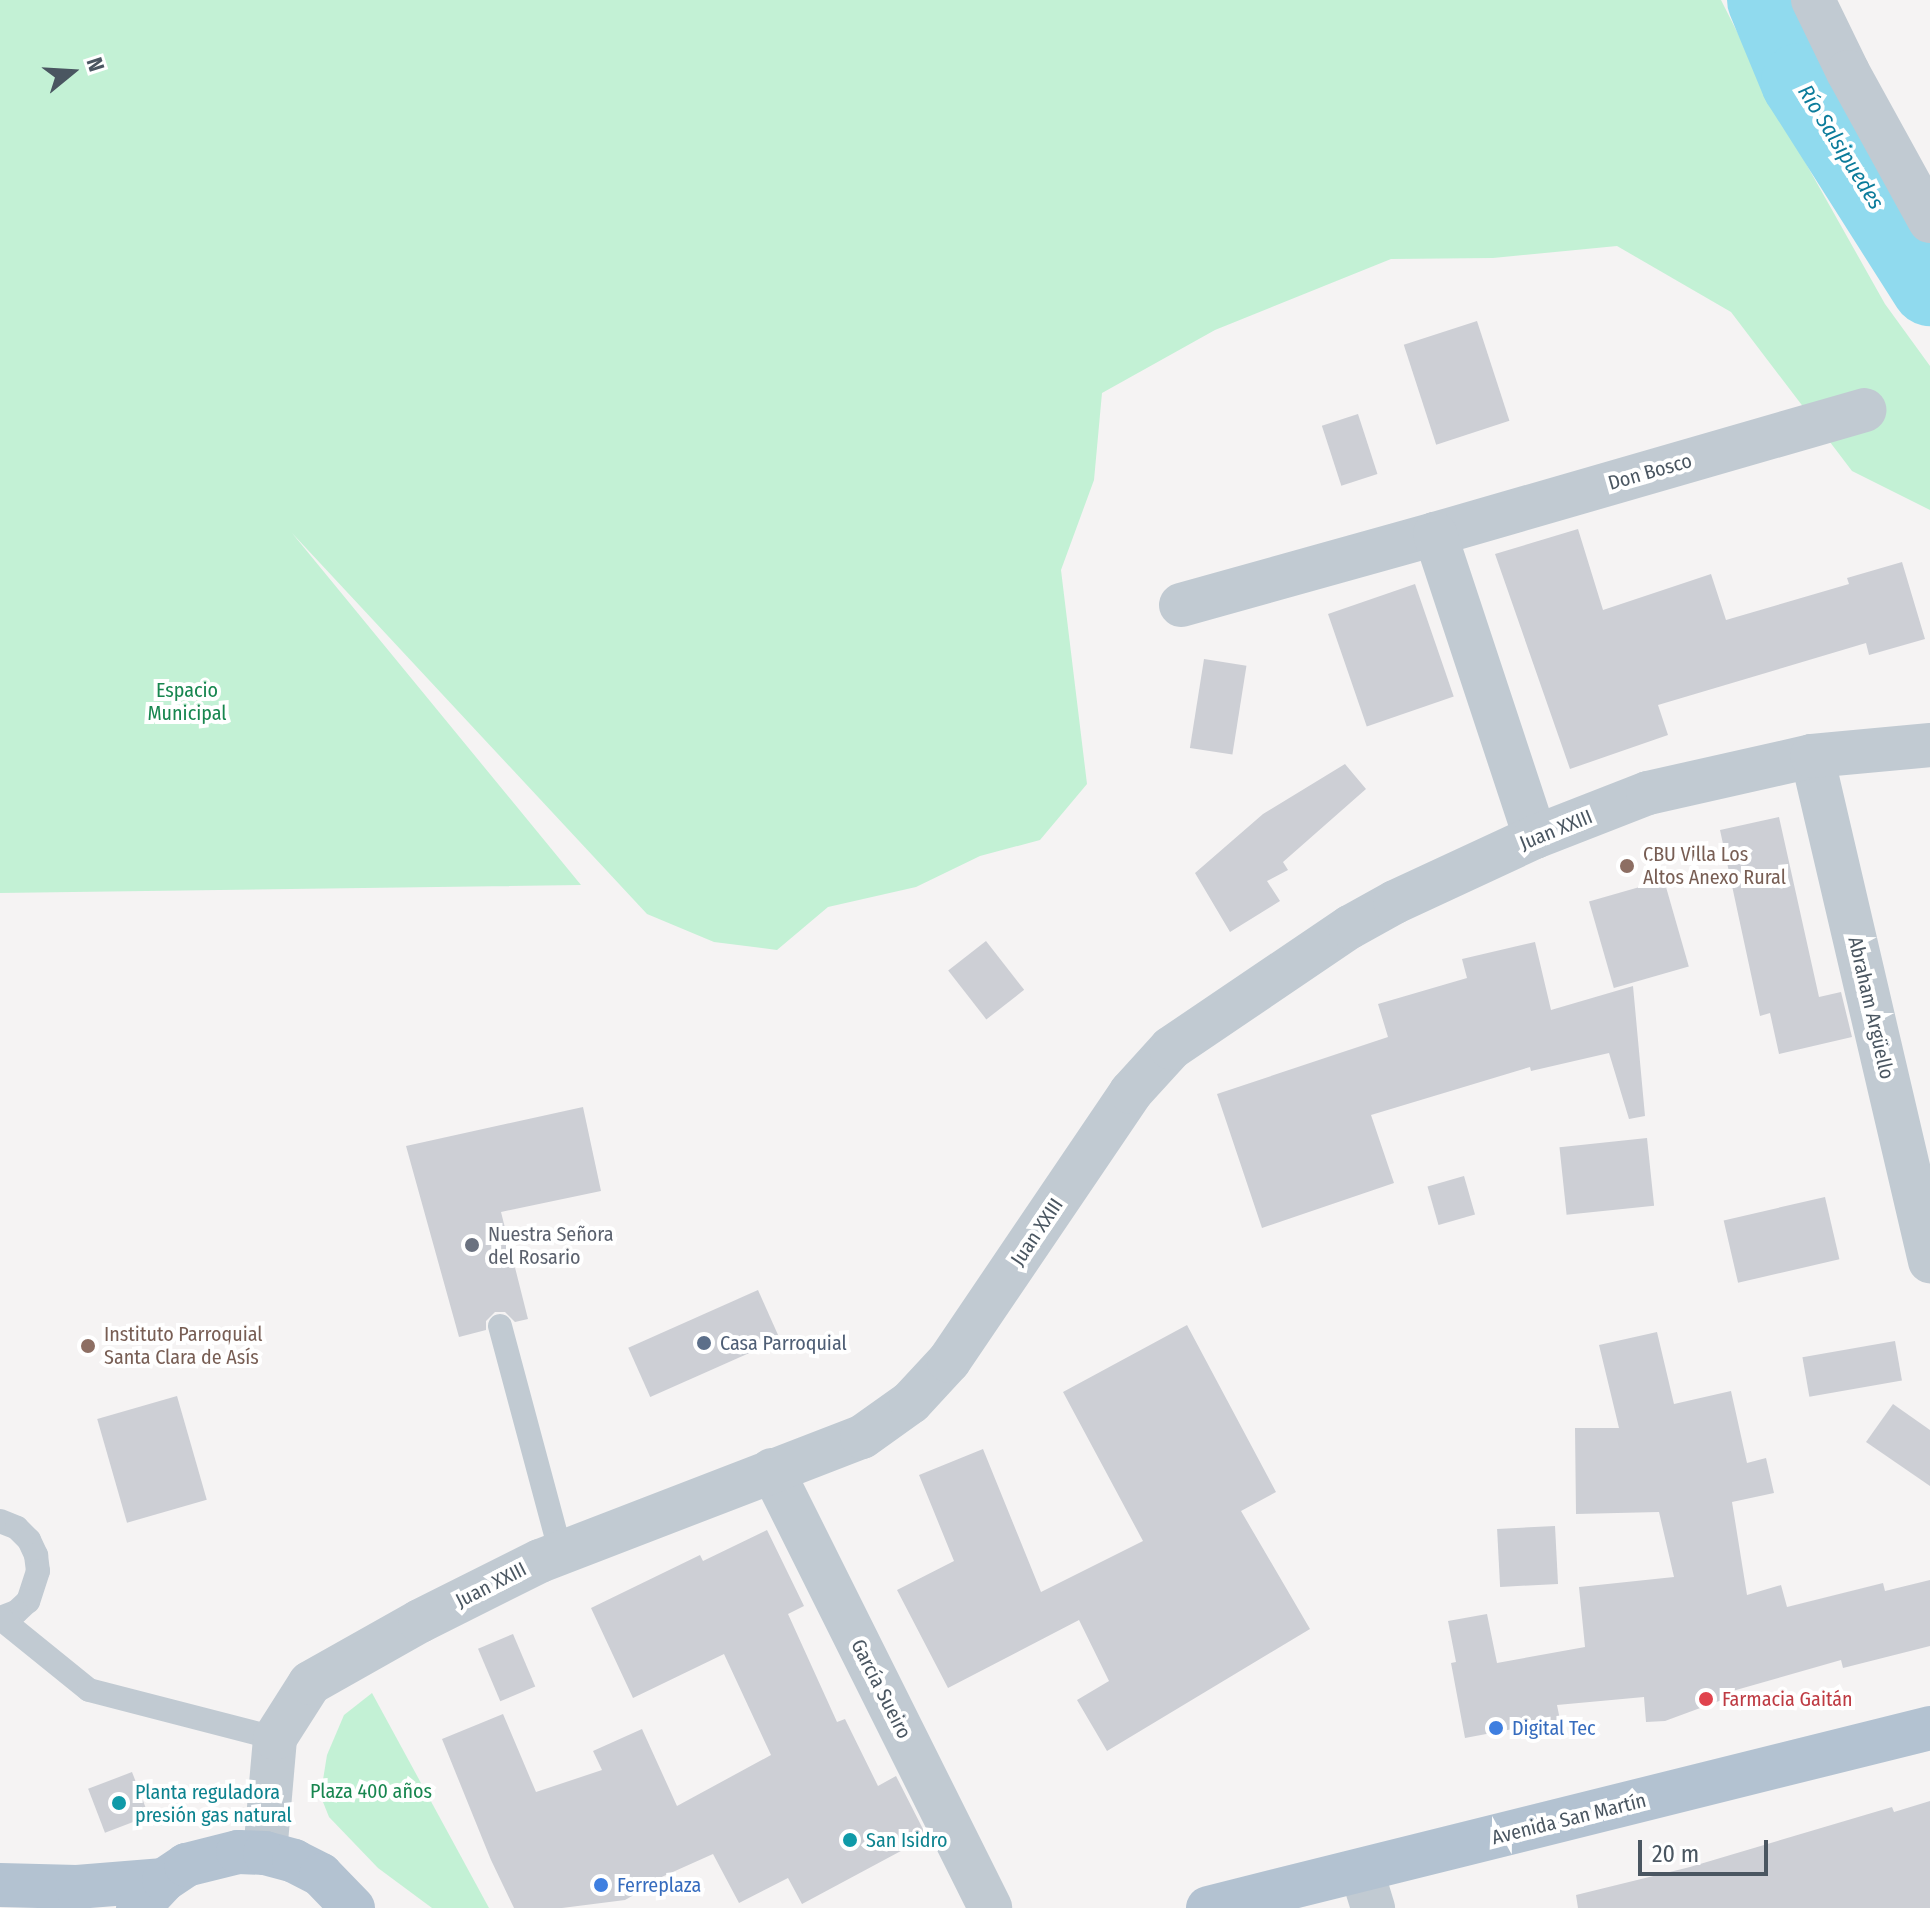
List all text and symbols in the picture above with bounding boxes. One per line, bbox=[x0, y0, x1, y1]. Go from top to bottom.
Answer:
north arrow bbox=[32, 32, 112, 112]
text: N bbox=[80, 54, 110, 75]
water label: Río Salsipuedes bbox=[1792, 80, 1890, 214]
street label: Don Bosco bbox=[1605, 449, 1695, 495]
park label: Espacio Municipal bbox=[147, 679, 227, 726]
street label: Juan XXIII bbox=[1516, 805, 1596, 855]
place label: CBU Villa Los Altos Anexo Rural bbox=[1643, 842, 1786, 889]
marker: CBU Villa Los Altos Anexo Rural bbox=[1618, 857, 1636, 875]
street label: Abraham Argüello bbox=[1843, 934, 1899, 1082]
street label: Juan XXIII bbox=[1006, 1194, 1068, 1270]
place label: Nuestra Señora del Rosario bbox=[488, 1222, 613, 1269]
marker: Nuestra Señora del Rosario bbox=[463, 1236, 481, 1254]
place label: Instituto Parroquial Santa Clara de Asís bbox=[104, 1322, 263, 1369]
place label: Casa Parroquial bbox=[720, 1331, 847, 1355]
marker: Casa Parroquial bbox=[695, 1334, 713, 1352]
marker: Instituto Parroquial Santa Clara de Asís bbox=[79, 1337, 97, 1355]
street label: Juan XXIII bbox=[452, 1557, 530, 1613]
street label: García Sueiro bbox=[846, 1635, 916, 1743]
place label: Farmacia Gaitán bbox=[1722, 1687, 1853, 1711]
marker: Farmacia Gaitán bbox=[1697, 1690, 1715, 1708]
place label: Digital Tec bbox=[1512, 1716, 1596, 1740]
marker: Digital Tec bbox=[1487, 1719, 1505, 1737]
park label: Plaza 400 años bbox=[310, 1779, 432, 1803]
place label: Planta reguladora presión gas natural bbox=[135, 1780, 292, 1827]
street label: Avenida San Martín bbox=[1489, 1788, 1649, 1850]
marker: Planta reguladora presión gas natural bbox=[110, 1794, 128, 1812]
scale bar bbox=[1642, 1824, 1772, 1874]
place label: San Isidro bbox=[866, 1828, 947, 1852]
marker: San Isidro bbox=[841, 1831, 859, 1849]
text: 20 m bbox=[1652, 1840, 1699, 1868]
place label: Ferreplaza bbox=[617, 1873, 701, 1897]
marker: Ferreplaza bbox=[592, 1876, 610, 1894]

